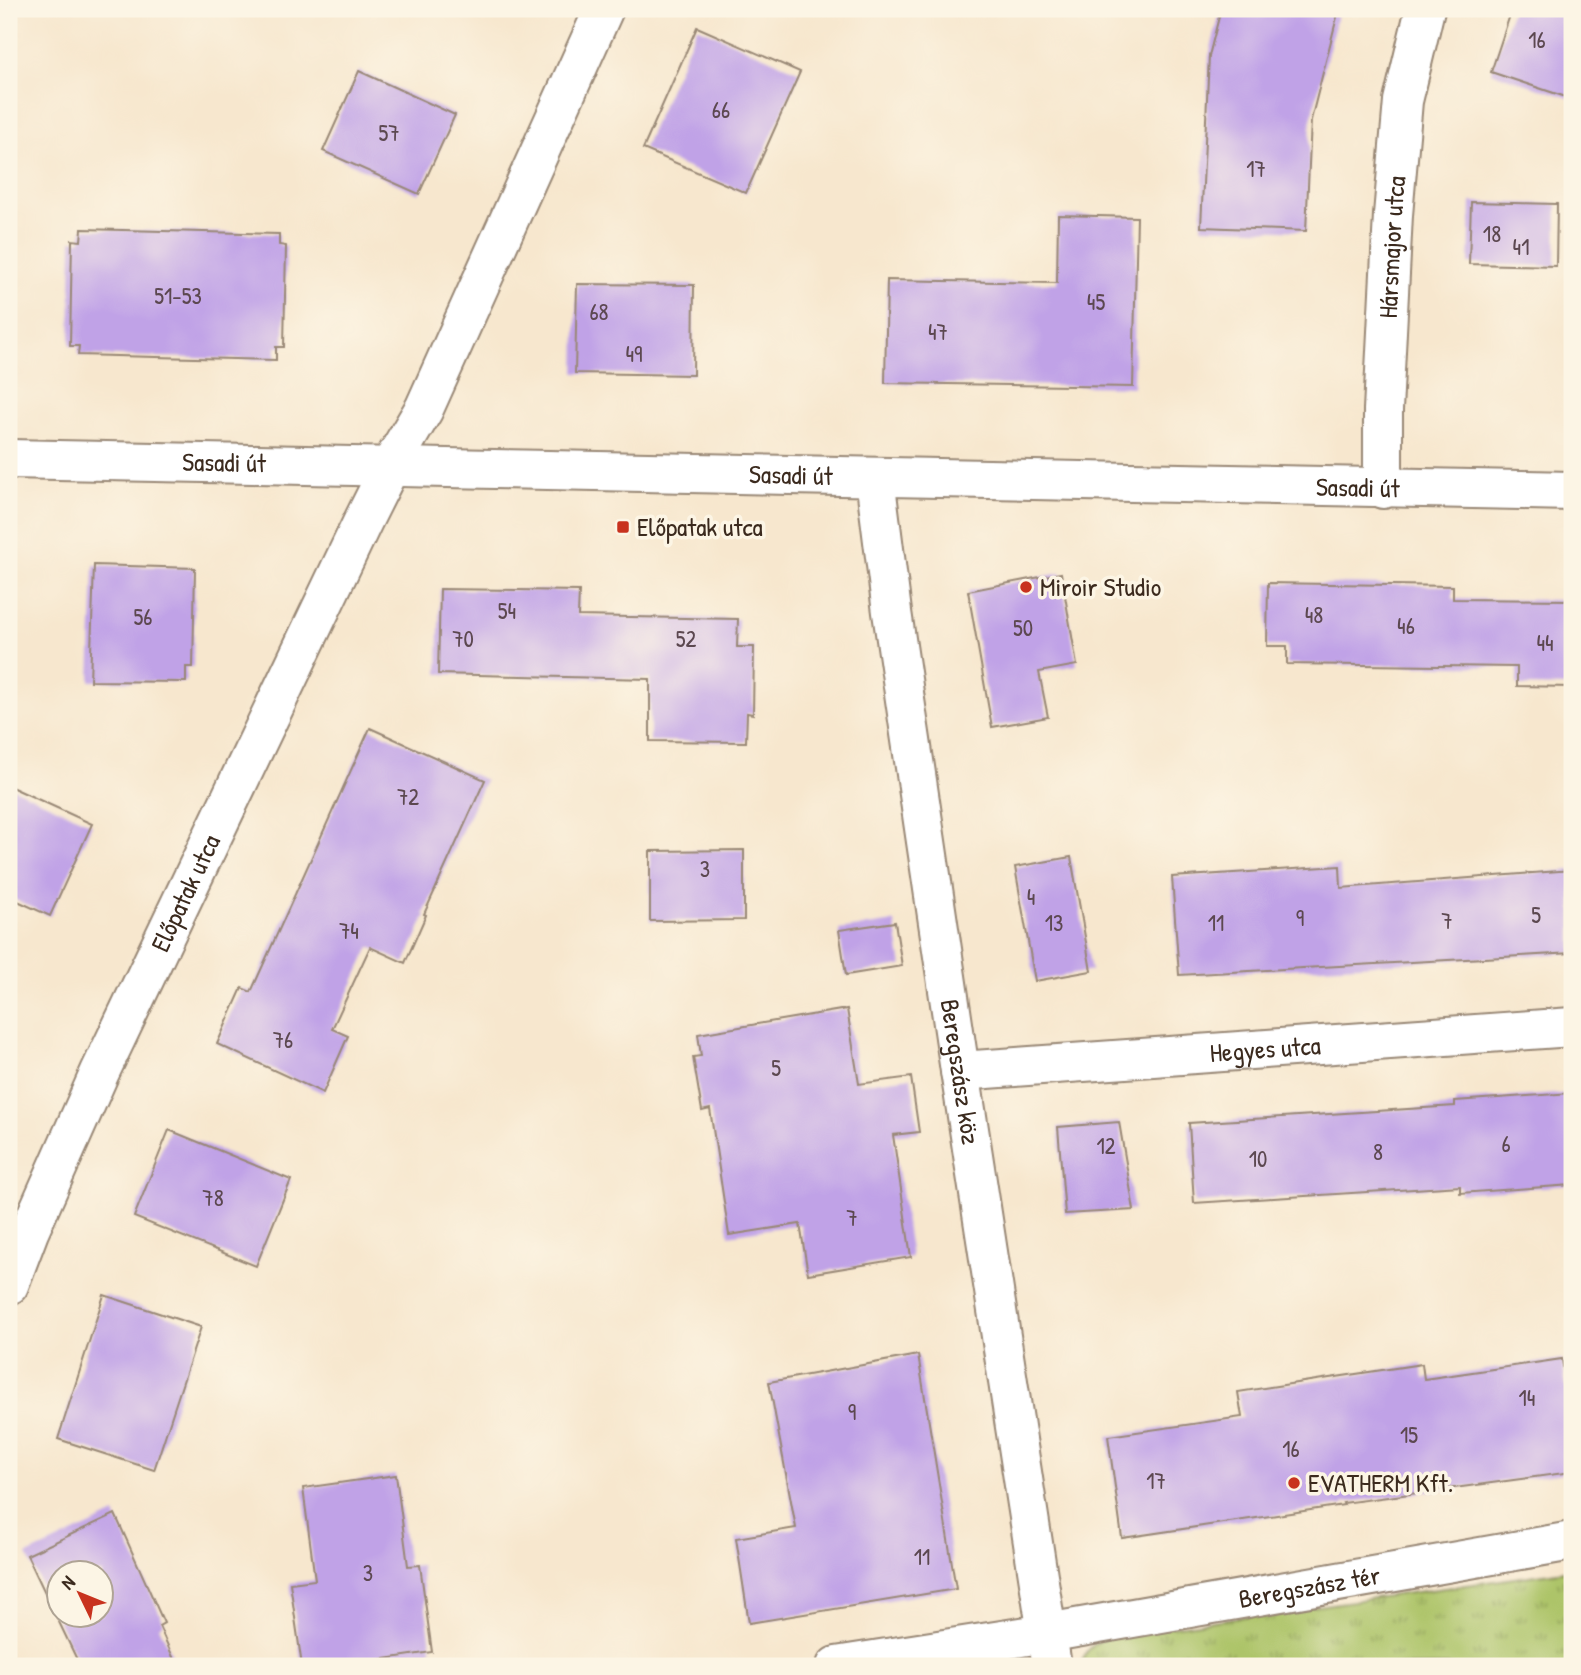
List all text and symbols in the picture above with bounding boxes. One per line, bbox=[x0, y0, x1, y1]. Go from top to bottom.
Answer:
house number: 16 bbox=[1528, 24, 1546, 55]
house number: 66 bbox=[712, 94, 730, 125]
house number: 57 bbox=[378, 117, 400, 148]
house number: 17 bbox=[1246, 153, 1266, 184]
street label: Hársmajor utca bbox=[1370, 175, 1413, 319]
house number: 18 bbox=[1483, 218, 1501, 249]
house number: 41 bbox=[1513, 231, 1529, 262]
house number: 51-53 bbox=[154, 280, 202, 311]
house number: 45 bbox=[1087, 286, 1105, 317]
house number: 68 bbox=[589, 296, 609, 327]
house number: 47 bbox=[928, 316, 948, 347]
house number: 49 bbox=[625, 338, 643, 369]
street label: Sasadi út bbox=[182, 444, 267, 480]
street label: Sasadi út bbox=[749, 456, 834, 493]
street label: Sasadi út bbox=[1316, 469, 1401, 505]
place label: Előpatak utca bbox=[637, 509, 763, 544]
marker: Előpatak utca bbox=[615, 519, 631, 535]
place label: Miroir Studio bbox=[1040, 569, 1161, 604]
marker: Miroir Studio bbox=[1018, 579, 1034, 595]
house number: 54 bbox=[498, 595, 516, 626]
house number: 48 bbox=[1305, 599, 1323, 630]
house number: 56 bbox=[134, 601, 152, 632]
house number: 46 bbox=[1397, 610, 1415, 641]
house number: 50 bbox=[1013, 612, 1033, 643]
house number: 70 bbox=[452, 623, 474, 654]
house number: 52 bbox=[676, 623, 696, 654]
house number: 44 bbox=[1536, 627, 1554, 658]
house number: 72 bbox=[397, 781, 419, 812]
street label: Előpatak utca bbox=[142, 828, 228, 957]
house number: 3 bbox=[700, 853, 710, 884]
house number: 4 bbox=[1027, 881, 1035, 912]
house number: 5 bbox=[1531, 899, 1541, 930]
house number: 9 bbox=[1296, 902, 1304, 933]
house number: 7 bbox=[1441, 905, 1453, 936]
house number: 13 bbox=[1045, 907, 1063, 938]
house number: 11 bbox=[1208, 907, 1224, 938]
house number: 74 bbox=[339, 915, 359, 946]
street label: Beregszász köz bbox=[933, 997, 989, 1147]
house number: 76 bbox=[273, 1024, 293, 1055]
street label: Hegyes utca bbox=[1209, 1027, 1322, 1070]
house number: 5 bbox=[771, 1052, 781, 1083]
house number: 6 bbox=[1501, 1128, 1511, 1159]
house number: 12 bbox=[1096, 1130, 1116, 1161]
house number: 8 bbox=[1373, 1136, 1383, 1167]
house number: 10 bbox=[1249, 1143, 1267, 1174]
house number: 78 bbox=[202, 1182, 224, 1213]
house number: 7 bbox=[846, 1202, 858, 1233]
house number: 14 bbox=[1519, 1382, 1535, 1413]
house number: 9 bbox=[848, 1396, 856, 1427]
house number: 15 bbox=[1400, 1419, 1418, 1450]
house number: 16 bbox=[1282, 1433, 1300, 1464]
house number: 17 bbox=[1146, 1465, 1166, 1496]
place label: EVATHERM Kft. bbox=[1308, 1465, 1453, 1500]
marker: EVATHERM Kft. bbox=[1286, 1475, 1302, 1491]
house number: 11 bbox=[914, 1541, 930, 1572]
house number: 3 bbox=[363, 1557, 373, 1588]
street label: Beregszász tér bbox=[1236, 1557, 1383, 1616]
north arrow bbox=[46, 1560, 116, 1630]
text: N bbox=[55, 1570, 81, 1595]

